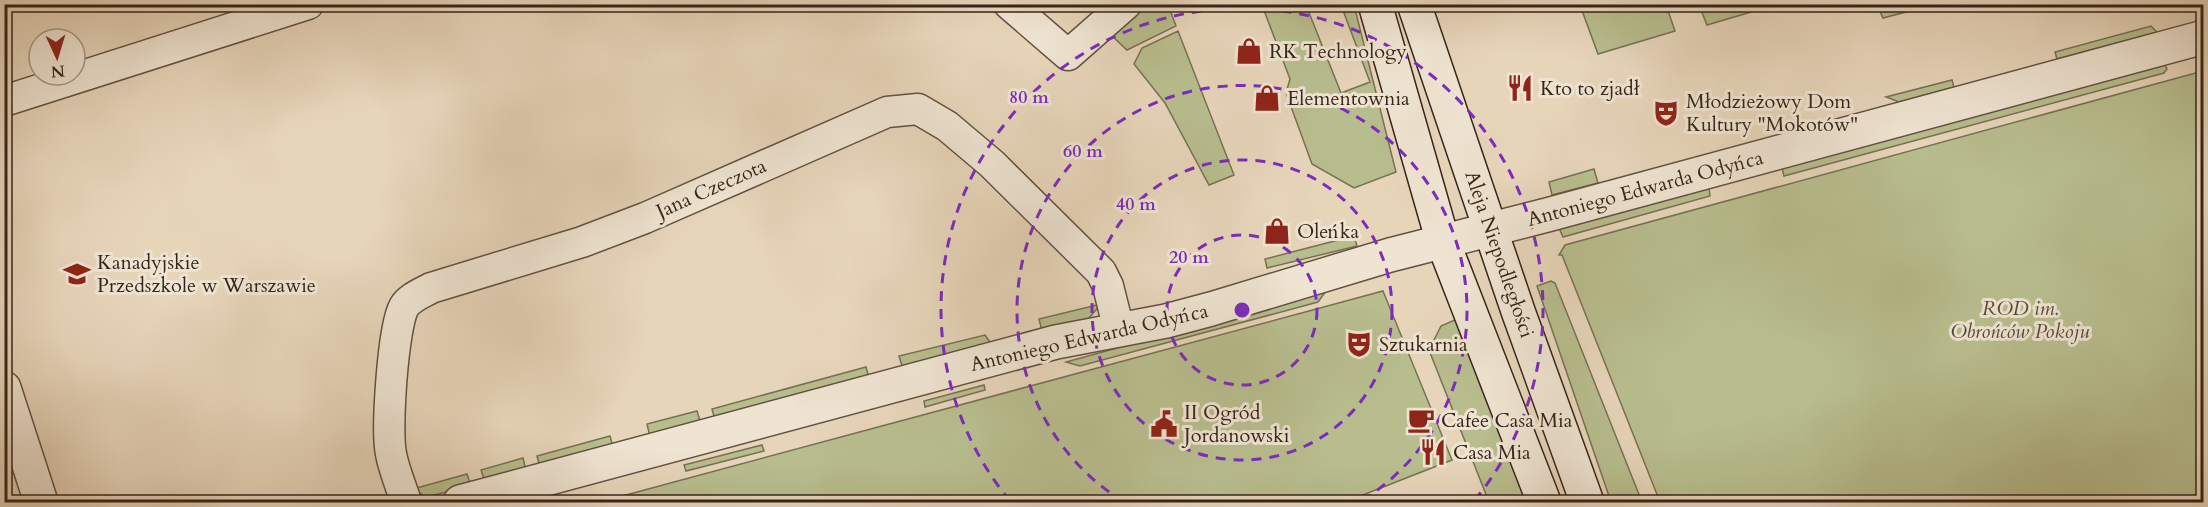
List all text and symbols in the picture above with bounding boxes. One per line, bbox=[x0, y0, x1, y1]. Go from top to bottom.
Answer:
north arrow bbox=[27, 27, 87, 87]
shop icon: RK Technology bbox=[1234, 36, 1264, 66]
place label: RK Technology bbox=[1269, 38, 1407, 65]
text: N bbox=[50, 60, 66, 82]
restaurant icon: Kto to zjadł bbox=[1505, 73, 1535, 103]
place label: Kto to zjadł bbox=[1540, 75, 1641, 102]
shop icon: Elementownia bbox=[1252, 83, 1282, 113]
text: 80 m bbox=[1009, 85, 1049, 110]
place label: Elementownia bbox=[1287, 85, 1410, 112]
place label: Młodzieżowy Dom Kultury "Mokotów" bbox=[1686, 88, 1858, 138]
theatre icon: Młodzieżowy Dom Kultury "Mokotów" bbox=[1651, 98, 1681, 128]
text: 60 m bbox=[1063, 139, 1103, 164]
street label: Antoniego Edwarda Odyńca bbox=[1524, 144, 1767, 233]
street label: Jana Czeczota bbox=[649, 152, 771, 226]
street label: Aleja Niepodległości bbox=[1458, 167, 1541, 342]
text: 40 m bbox=[1116, 192, 1156, 217]
shop icon: Oleńka bbox=[1262, 216, 1292, 246]
place label: Oleńka bbox=[1297, 218, 1360, 245]
text: 20 m bbox=[1169, 245, 1209, 270]
place label: Kanadyjskie Przedszkole w Warszawie bbox=[97, 249, 316, 299]
school or university icon: Kanadyjskie Przedszkole w Warszawie bbox=[62, 259, 92, 289]
park label: ROD im. Obrońców Pokoju bbox=[1950, 295, 2090, 345]
street label: Antoniego Edwarda Odyńca bbox=[967, 297, 1211, 378]
centre of rings bbox=[1232, 300, 1252, 320]
theatre icon: Sztukarnia bbox=[1344, 329, 1374, 359]
place label: Sztukarnia bbox=[1379, 331, 1468, 358]
place label: II Ogród Jordanowski bbox=[1181, 399, 1290, 449]
cafe icon: Cafee Casa Mia bbox=[1406, 405, 1436, 435]
place label: Cafee Casa Mia bbox=[1441, 407, 1573, 434]
public building icon: II Ogród Jordanowski bbox=[1149, 409, 1179, 439]
restaurant icon: Casa Mia bbox=[1418, 437, 1448, 467]
place label: Casa Mia bbox=[1453, 439, 1531, 466]

